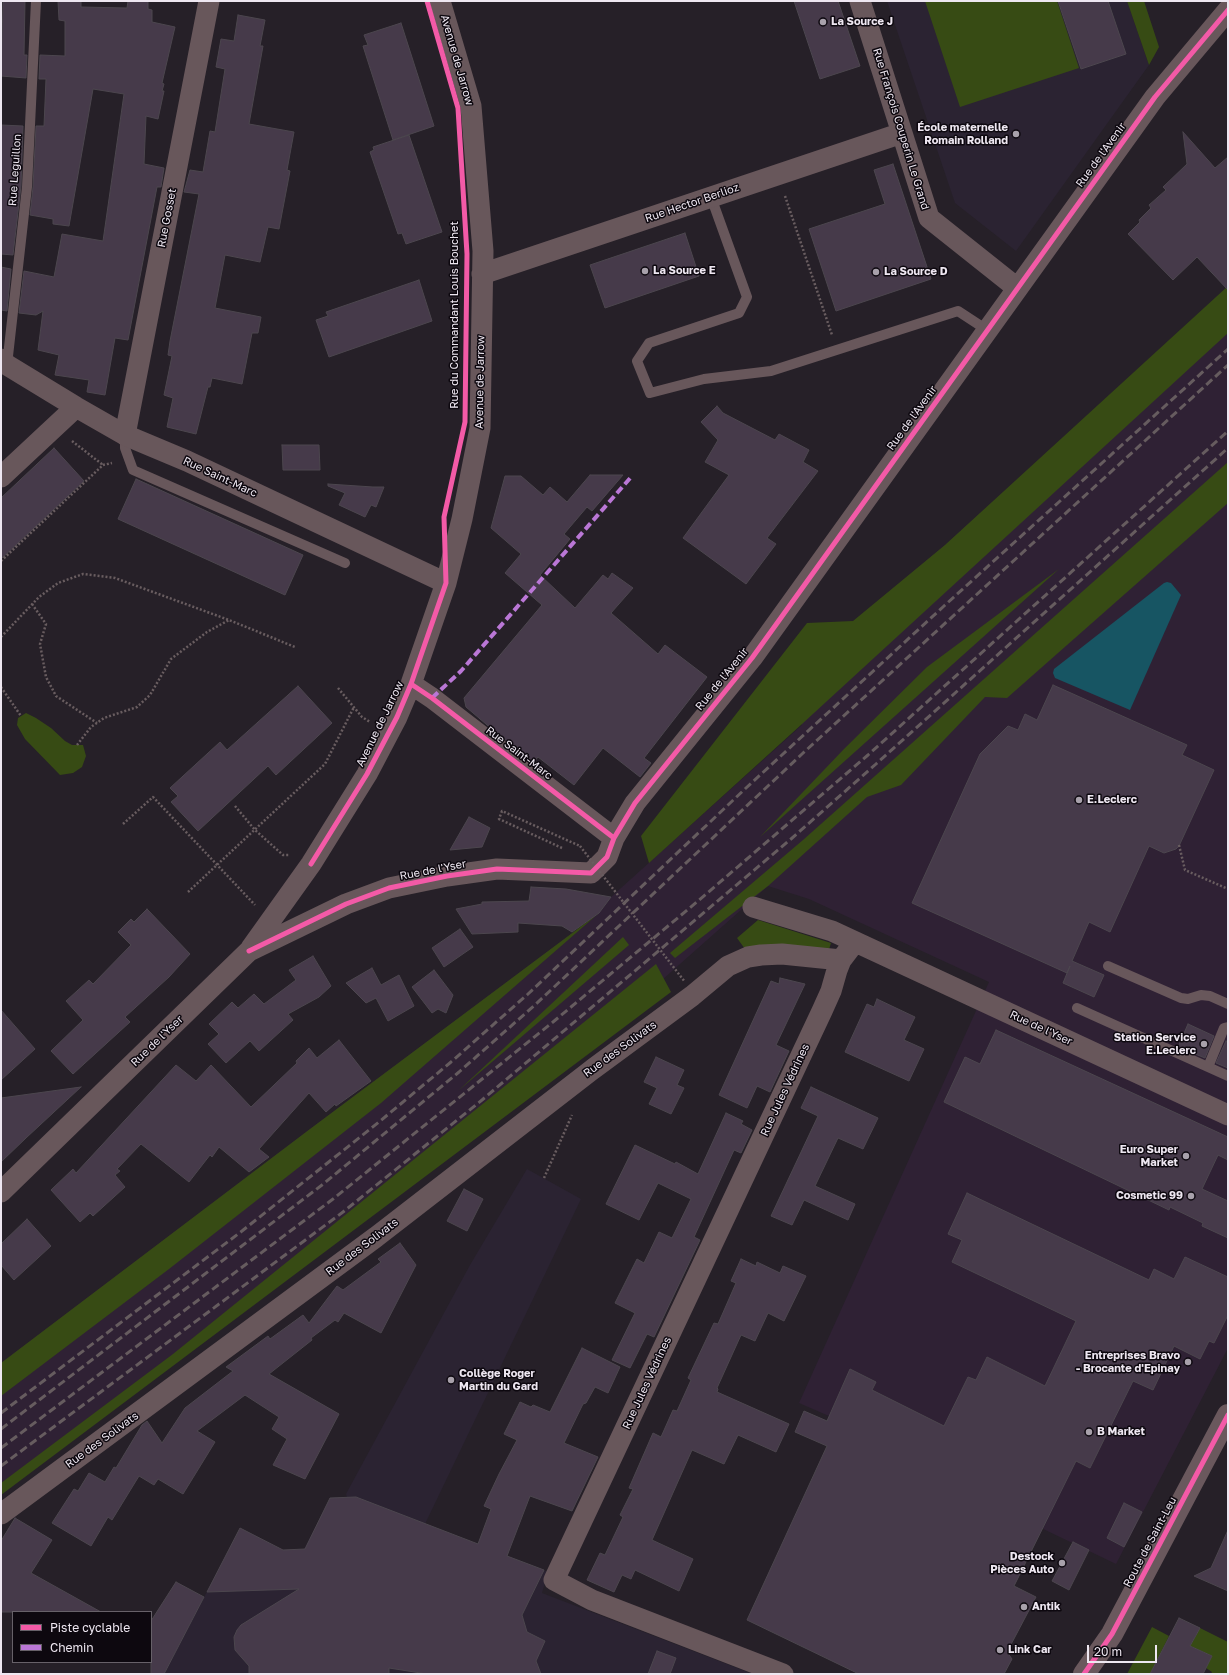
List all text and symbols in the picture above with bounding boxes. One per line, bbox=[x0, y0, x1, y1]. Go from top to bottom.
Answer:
street label: Avenue de Jarrow bbox=[438, 13, 476, 107]
place label: La Source J bbox=[831, 15, 893, 29]
marker: La Source J bbox=[818, 17, 828, 27]
street label: Rue François Couperin Le Grand bbox=[870, 47, 932, 211]
street label: Rue de l'Avenir bbox=[1073, 120, 1129, 190]
place label: École maternelle Romain Rolland bbox=[917, 121, 1008, 147]
marker: École maternelle Romain Rolland bbox=[1011, 129, 1021, 139]
street label: Rue Leguillon bbox=[6, 134, 24, 206]
street label: Rue Hector Berlioz bbox=[643, 181, 741, 225]
street label: Rue Gosset bbox=[155, 187, 179, 249]
street label: Rue du Commandant Louis Bouchet bbox=[448, 221, 462, 409]
place label: La Source E bbox=[653, 264, 716, 278]
place label: La Source D bbox=[884, 265, 948, 279]
marker: La Source E bbox=[640, 266, 650, 276]
marker: La Source D bbox=[871, 267, 881, 277]
street label: Avenue de Jarrow bbox=[473, 335, 487, 429]
street label: Rue de l'Avenir bbox=[884, 383, 940, 453]
street label: Rue Saint-Marc bbox=[181, 454, 259, 500]
street label: Rue de l'Avenir bbox=[693, 645, 751, 713]
street label: Avenue de Jarrow bbox=[354, 679, 406, 769]
street label: Rue Saint-Marc bbox=[483, 724, 555, 782]
place label: E.Leclerc bbox=[1087, 793, 1137, 807]
marker: E.Leclerc bbox=[1074, 795, 1084, 805]
street label: Rue de l'Yser bbox=[399, 857, 467, 883]
street label: Rue de l'Yser bbox=[1008, 1008, 1074, 1048]
street label: Rue de l'Yser bbox=[128, 1013, 186, 1069]
street label: Rue des Solivats bbox=[581, 1018, 659, 1080]
place label: Station Service E.Leclerc bbox=[1114, 1031, 1196, 1057]
marker: Station Service E.Leclerc bbox=[1199, 1039, 1209, 1049]
street label: Rue Jules Védrines bbox=[758, 1042, 812, 1138]
place label: Euro Super Market bbox=[1120, 1143, 1178, 1169]
marker: Euro Super Market bbox=[1181, 1151, 1191, 1161]
place label: Cosmetic 99 bbox=[1116, 1189, 1183, 1203]
marker: Cosmetic 99 bbox=[1186, 1191, 1196, 1201]
street label: Rue des Solivats bbox=[323, 1216, 401, 1278]
street label: Rue Jules Védrines bbox=[620, 1335, 674, 1431]
place label: Entreprises Bravo - Brocante d'Epinay bbox=[1076, 1349, 1180, 1375]
marker: Entreprises Bravo - Brocante d'Epinay bbox=[1183, 1357, 1193, 1367]
place label: Collège Roger Martin du Gard bbox=[459, 1367, 538, 1393]
marker: Collège Roger Martin du Gard bbox=[446, 1375, 456, 1385]
street label: Rue des Solivats bbox=[63, 1409, 141, 1471]
place label: B Market bbox=[1097, 1425, 1145, 1439]
marker: B Market bbox=[1084, 1427, 1094, 1437]
street label: Route de Saint-Leu bbox=[1121, 1495, 1179, 1589]
place label: Destock Pièces Auto bbox=[990, 1550, 1054, 1576]
marker: Destock Pièces Auto bbox=[1057, 1558, 1067, 1568]
place label: Antik bbox=[1032, 1600, 1060, 1614]
marker: Antik bbox=[1019, 1602, 1029, 1612]
legend bbox=[12, 1611, 152, 1663]
text: Piste cyclable bbox=[50, 1620, 130, 1635]
scale bar bbox=[1089, 1637, 1159, 1663]
text: Chemin bbox=[50, 1640, 94, 1655]
place label: Link Car bbox=[1008, 1643, 1052, 1657]
text: 20 m bbox=[1094, 1644, 1122, 1659]
marker: Link Car bbox=[995, 1645, 1005, 1655]

